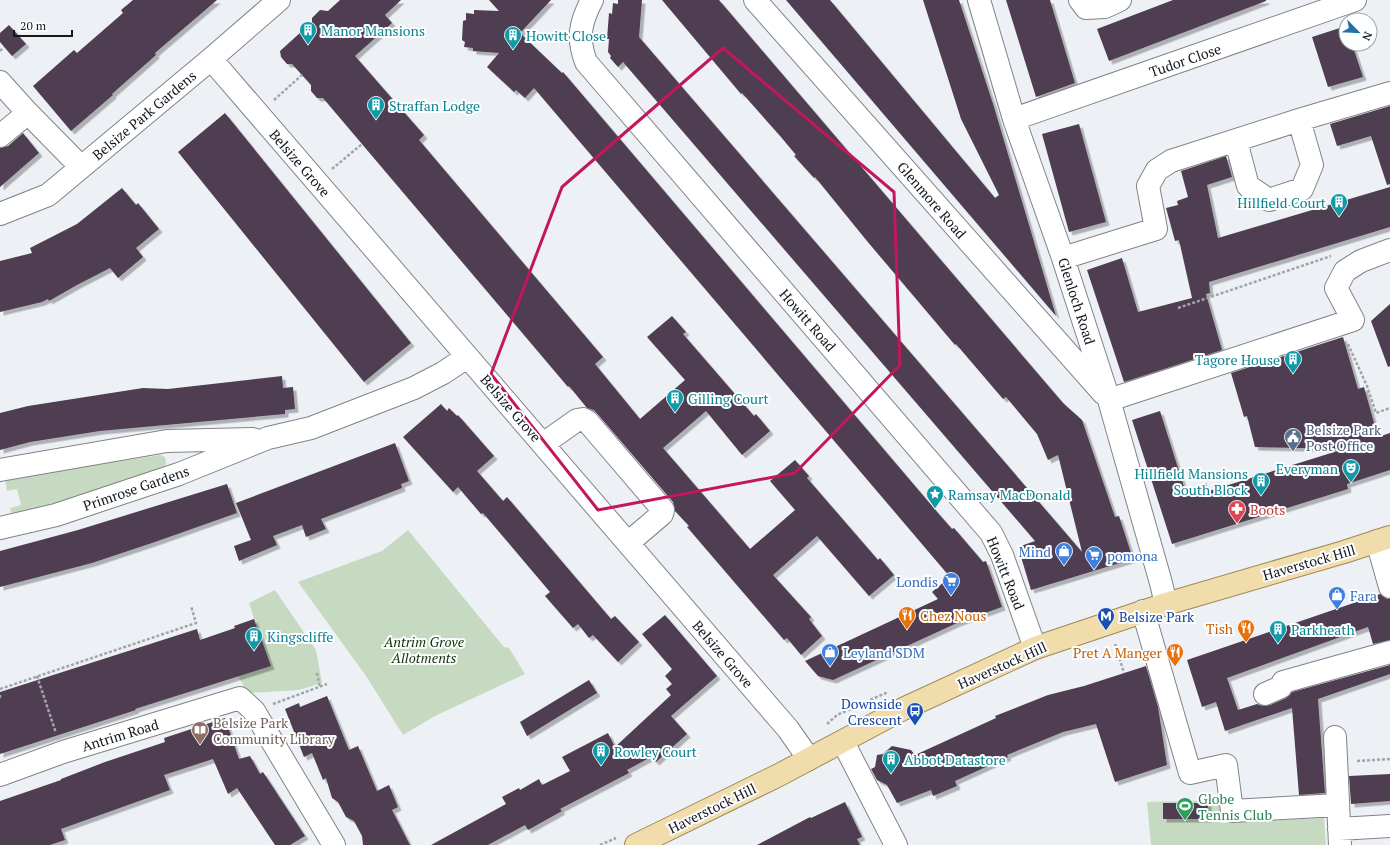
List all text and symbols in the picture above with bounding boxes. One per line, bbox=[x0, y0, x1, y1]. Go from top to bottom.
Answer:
scale bar bbox=[14, 12, 72, 38]
north arrow bbox=[1338, 12, 1378, 52]
text: 20 m bbox=[20, 18, 47, 33]
building icon: Manor Mansions bbox=[298, 20, 318, 45]
place label: Manor Mansions bbox=[321, 21, 425, 40]
building icon: Howitt Close bbox=[503, 25, 523, 50]
place label: Howitt Close bbox=[526, 26, 606, 45]
text: N bbox=[1359, 29, 1375, 43]
street label: Tudor Close bbox=[1147, 39, 1223, 81]
street label: Belsize Park Gardens bbox=[88, 66, 200, 164]
building icon: Straffan Lodge bbox=[366, 95, 386, 120]
place label: Straffan Lodge bbox=[389, 96, 480, 115]
street label: Belsize Grove bbox=[265, 125, 335, 201]
street label: Glenmore Road bbox=[893, 158, 971, 243]
building icon: Hillfield Court bbox=[1329, 192, 1349, 217]
place label: Hillfield Court bbox=[1237, 193, 1327, 212]
street label: Glenloch Road bbox=[1054, 255, 1100, 347]
street label: Howitt Road bbox=[776, 285, 841, 356]
building icon: Tagore House bbox=[1283, 349, 1303, 374]
place label: Tagore House bbox=[1195, 350, 1280, 369]
street label: Belsize Grove bbox=[476, 370, 546, 446]
building icon: Gilling Court bbox=[665, 388, 685, 413]
place label: Gilling Court bbox=[688, 389, 769, 408]
place label: Belsize Park Post Office bbox=[1306, 420, 1382, 455]
public building icon: Belsize Park Post Office bbox=[1283, 427, 1303, 452]
theatre icon: Everyman bbox=[1341, 458, 1361, 483]
place label: Everyman bbox=[1276, 459, 1339, 478]
street label: Primrose Gardens bbox=[80, 461, 192, 515]
place label: Hillfield Mansions South Block bbox=[1134, 464, 1249, 499]
building icon: Hillfield Mansions South Block bbox=[1251, 471, 1271, 496]
place icon: Ramsay MacDonald bbox=[925, 484, 945, 509]
place label: Ramsay MacDonald bbox=[948, 485, 1071, 504]
pharmacy icon: Boots bbox=[1227, 499, 1247, 524]
place label: Boots bbox=[1250, 500, 1285, 519]
street label: Howitt Road bbox=[983, 534, 1029, 613]
street label: Haverstock Hill bbox=[1260, 540, 1358, 584]
shop icon: Mind bbox=[1054, 541, 1074, 566]
place label: Mind bbox=[1019, 542, 1051, 561]
supermarket icon: pomona bbox=[1084, 545, 1104, 570]
place label: pomona bbox=[1107, 546, 1158, 565]
supermarket icon: Londis bbox=[941, 571, 961, 596]
place label: Londis bbox=[896, 572, 938, 591]
shop icon: Fara bbox=[1327, 585, 1347, 610]
place label: Fara bbox=[1350, 586, 1377, 605]
restaurant icon: Chez Nous bbox=[897, 605, 917, 630]
place label: Chez Nous bbox=[920, 606, 986, 625]
metro station icon: Belsize Park bbox=[1096, 606, 1116, 631]
place label: Belsize Park bbox=[1119, 607, 1195, 626]
street label: Belsize Grove bbox=[688, 616, 758, 692]
restaurant icon: Tish bbox=[1236, 618, 1256, 643]
place label: Tish bbox=[1206, 619, 1233, 638]
building icon: Parkheath bbox=[1268, 619, 1288, 644]
place label: Parkheath bbox=[1291, 620, 1355, 639]
building icon: Kingscliffe bbox=[244, 626, 264, 651]
place label: Kingscliffe bbox=[267, 627, 333, 646]
park label: Antrim Grove Allotments bbox=[383, 632, 465, 667]
street label: Haverstock Hill bbox=[955, 637, 1049, 693]
shop icon: Leyland SDM bbox=[820, 642, 840, 667]
restaurant icon: Pret A Manger bbox=[1165, 642, 1185, 667]
place label: Leyland SDM bbox=[843, 643, 925, 662]
place label: Pret A Manger bbox=[1073, 643, 1163, 662]
place label: Downside Crescent bbox=[841, 694, 903, 729]
bus stop icon: Downside Crescent bbox=[905, 701, 925, 726]
place label: Belsize Park Community Library bbox=[213, 713, 335, 748]
street label: Antrim Road bbox=[79, 714, 161, 756]
library icon: Belsize Park Community Library bbox=[190, 720, 210, 745]
building icon: Rowley Court bbox=[591, 741, 611, 766]
place label: Rowley Court bbox=[614, 742, 698, 761]
building icon: Abbot Datastore bbox=[881, 749, 901, 774]
place label: Abbot Datastore bbox=[904, 750, 1006, 769]
street label: Haverstock Hill bbox=[665, 779, 759, 837]
place label: Globe Tennis Club bbox=[1198, 789, 1272, 824]
sports icon: Globe Tennis Club bbox=[1175, 796, 1195, 821]

